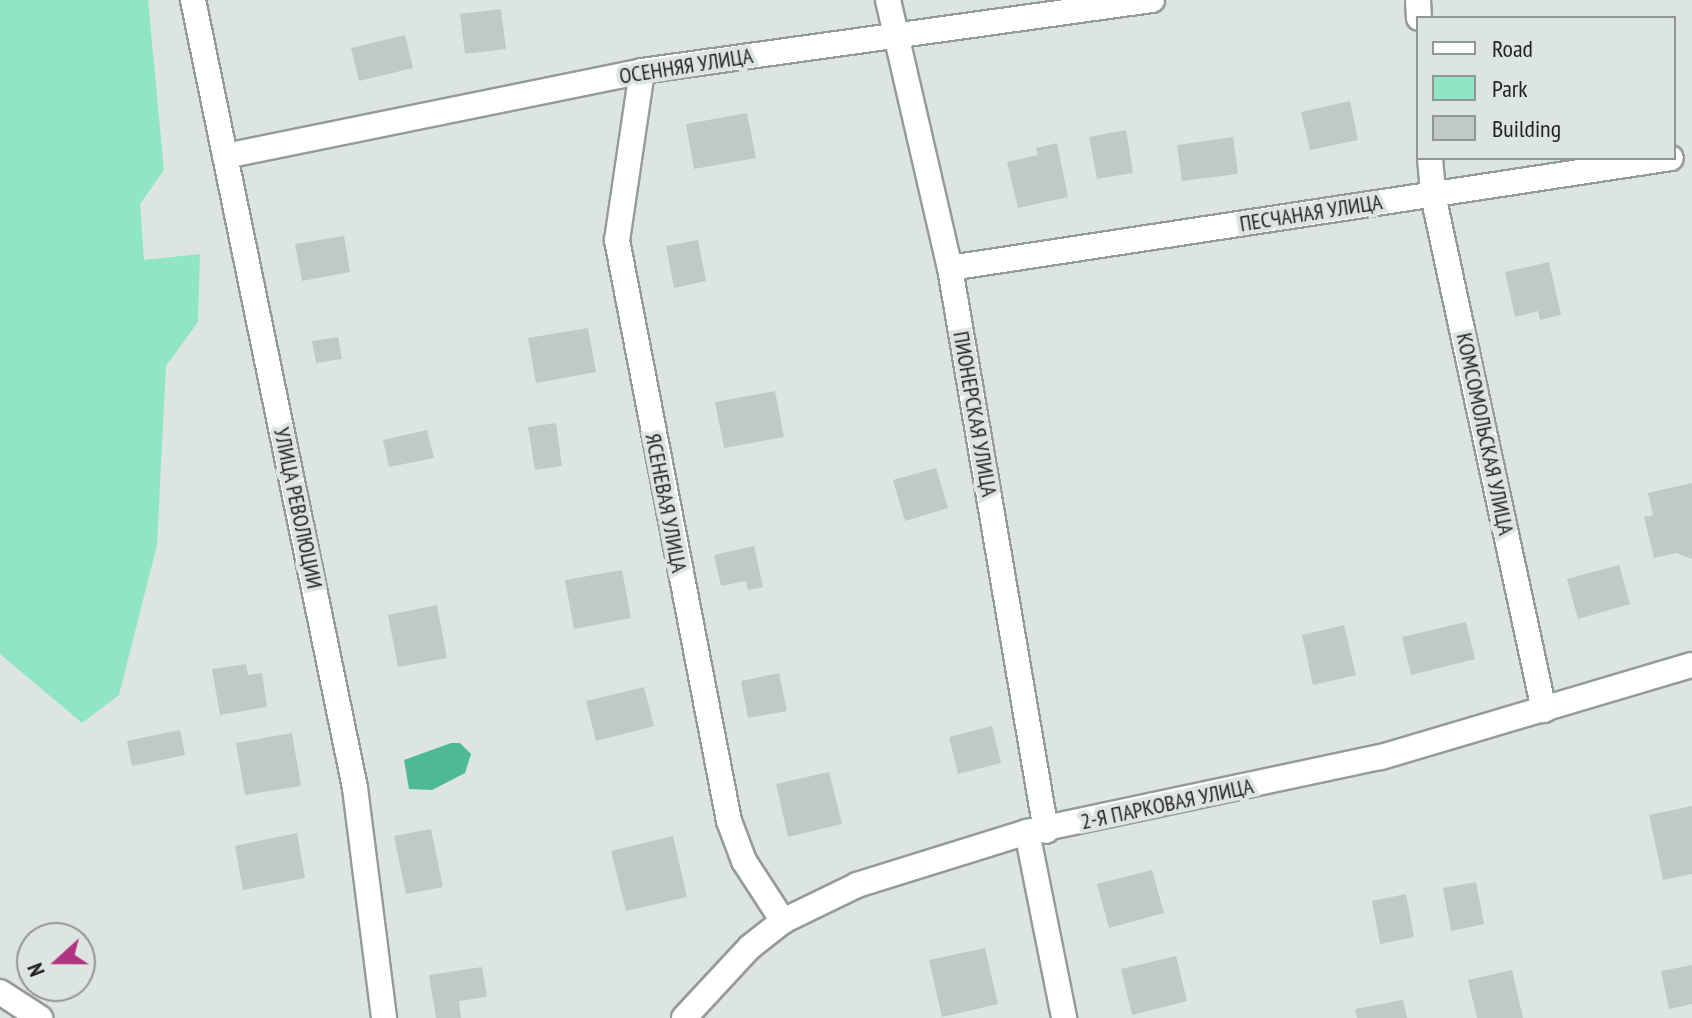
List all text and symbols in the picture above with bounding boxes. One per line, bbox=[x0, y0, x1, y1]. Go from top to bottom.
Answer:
legend bbox=[1416, 16, 1676, 160]
text: Road bbox=[1492, 33, 1533, 64]
street label: ОСЕННЯЯ УЛИЦА bbox=[617, 42, 755, 90]
text: Park bbox=[1492, 73, 1528, 104]
text: Building bbox=[1492, 113, 1561, 144]
street label: ПЕСЧАНАЯ УЛИЦА bbox=[1238, 189, 1384, 237]
street label: ПИОНЕРСКАЯ УЛИЦА bbox=[947, 329, 1003, 499]
street label: КОМСОМОЛЬСКАЯ УЛИЦА bbox=[1451, 330, 1519, 538]
street label: УЛИЦА РЕВОЛЮЦИИ bbox=[268, 425, 328, 591]
street label: ЯСЕНЕВАЯ УЛИЦА bbox=[640, 431, 692, 575]
street label: 2-Я ПАРКОВАЯ УЛИЦА bbox=[1078, 773, 1256, 835]
north arrow bbox=[16, 922, 96, 1002]
text: N bbox=[20, 959, 51, 980]

